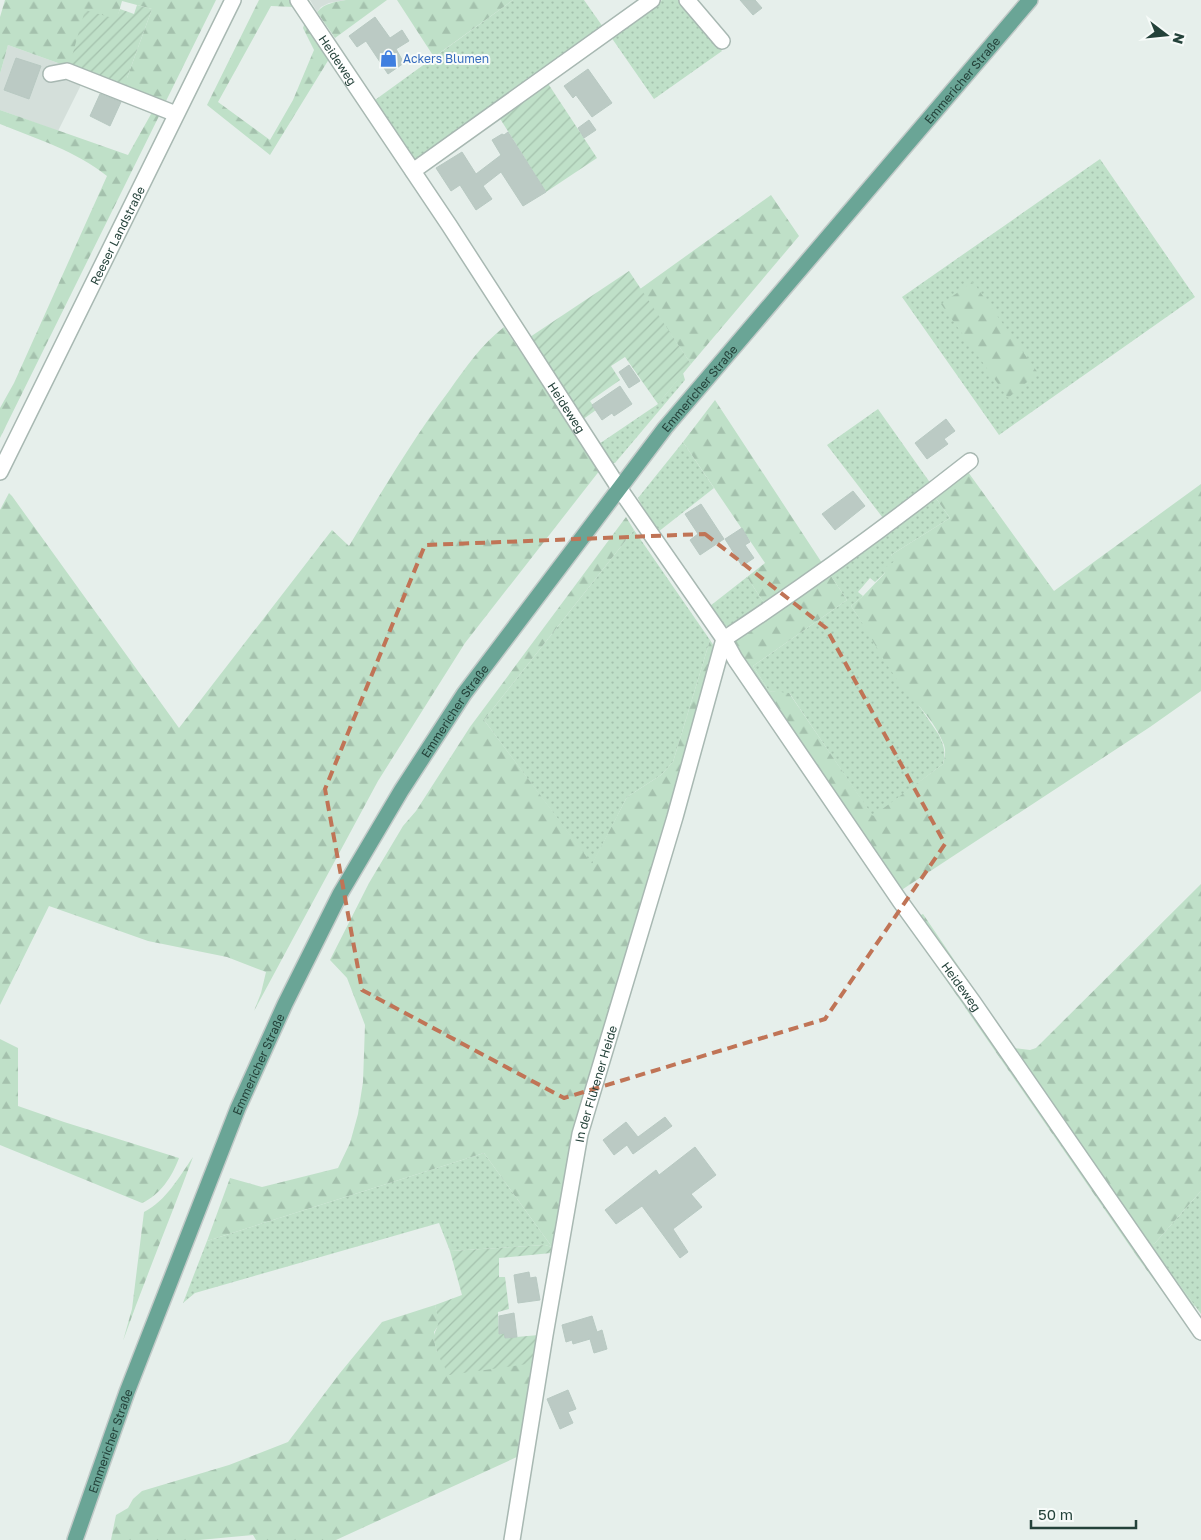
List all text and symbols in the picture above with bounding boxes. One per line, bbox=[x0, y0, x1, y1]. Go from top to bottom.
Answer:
north arrow bbox=[1141, 10, 1191, 60]
text: N bbox=[1169, 31, 1189, 46]
street label: Heideweg bbox=[316, 32, 360, 88]
street label: Emmericher Straße bbox=[920, 33, 1003, 127]
shop icon: Ackers Blumen bbox=[379, 48, 399, 68]
place label: Ackers Blumen bbox=[403, 51, 489, 66]
street label: Reeser Landstraße bbox=[86, 183, 148, 287]
street label: Emmericher Straße bbox=[658, 342, 740, 435]
street label: Heideweg bbox=[545, 379, 589, 435]
street label: Emmericher Straße bbox=[417, 661, 491, 760]
street label: Heideweg bbox=[939, 959, 984, 1014]
street label: Emmericher Straße bbox=[229, 1011, 287, 1117]
street label: In der Flürener Heide bbox=[571, 1023, 620, 1144]
street label: Emmericher Straße bbox=[85, 1387, 135, 1495]
scale bar bbox=[1031, 1498, 1136, 1530]
text: 50 m bbox=[1038, 1505, 1073, 1523]

